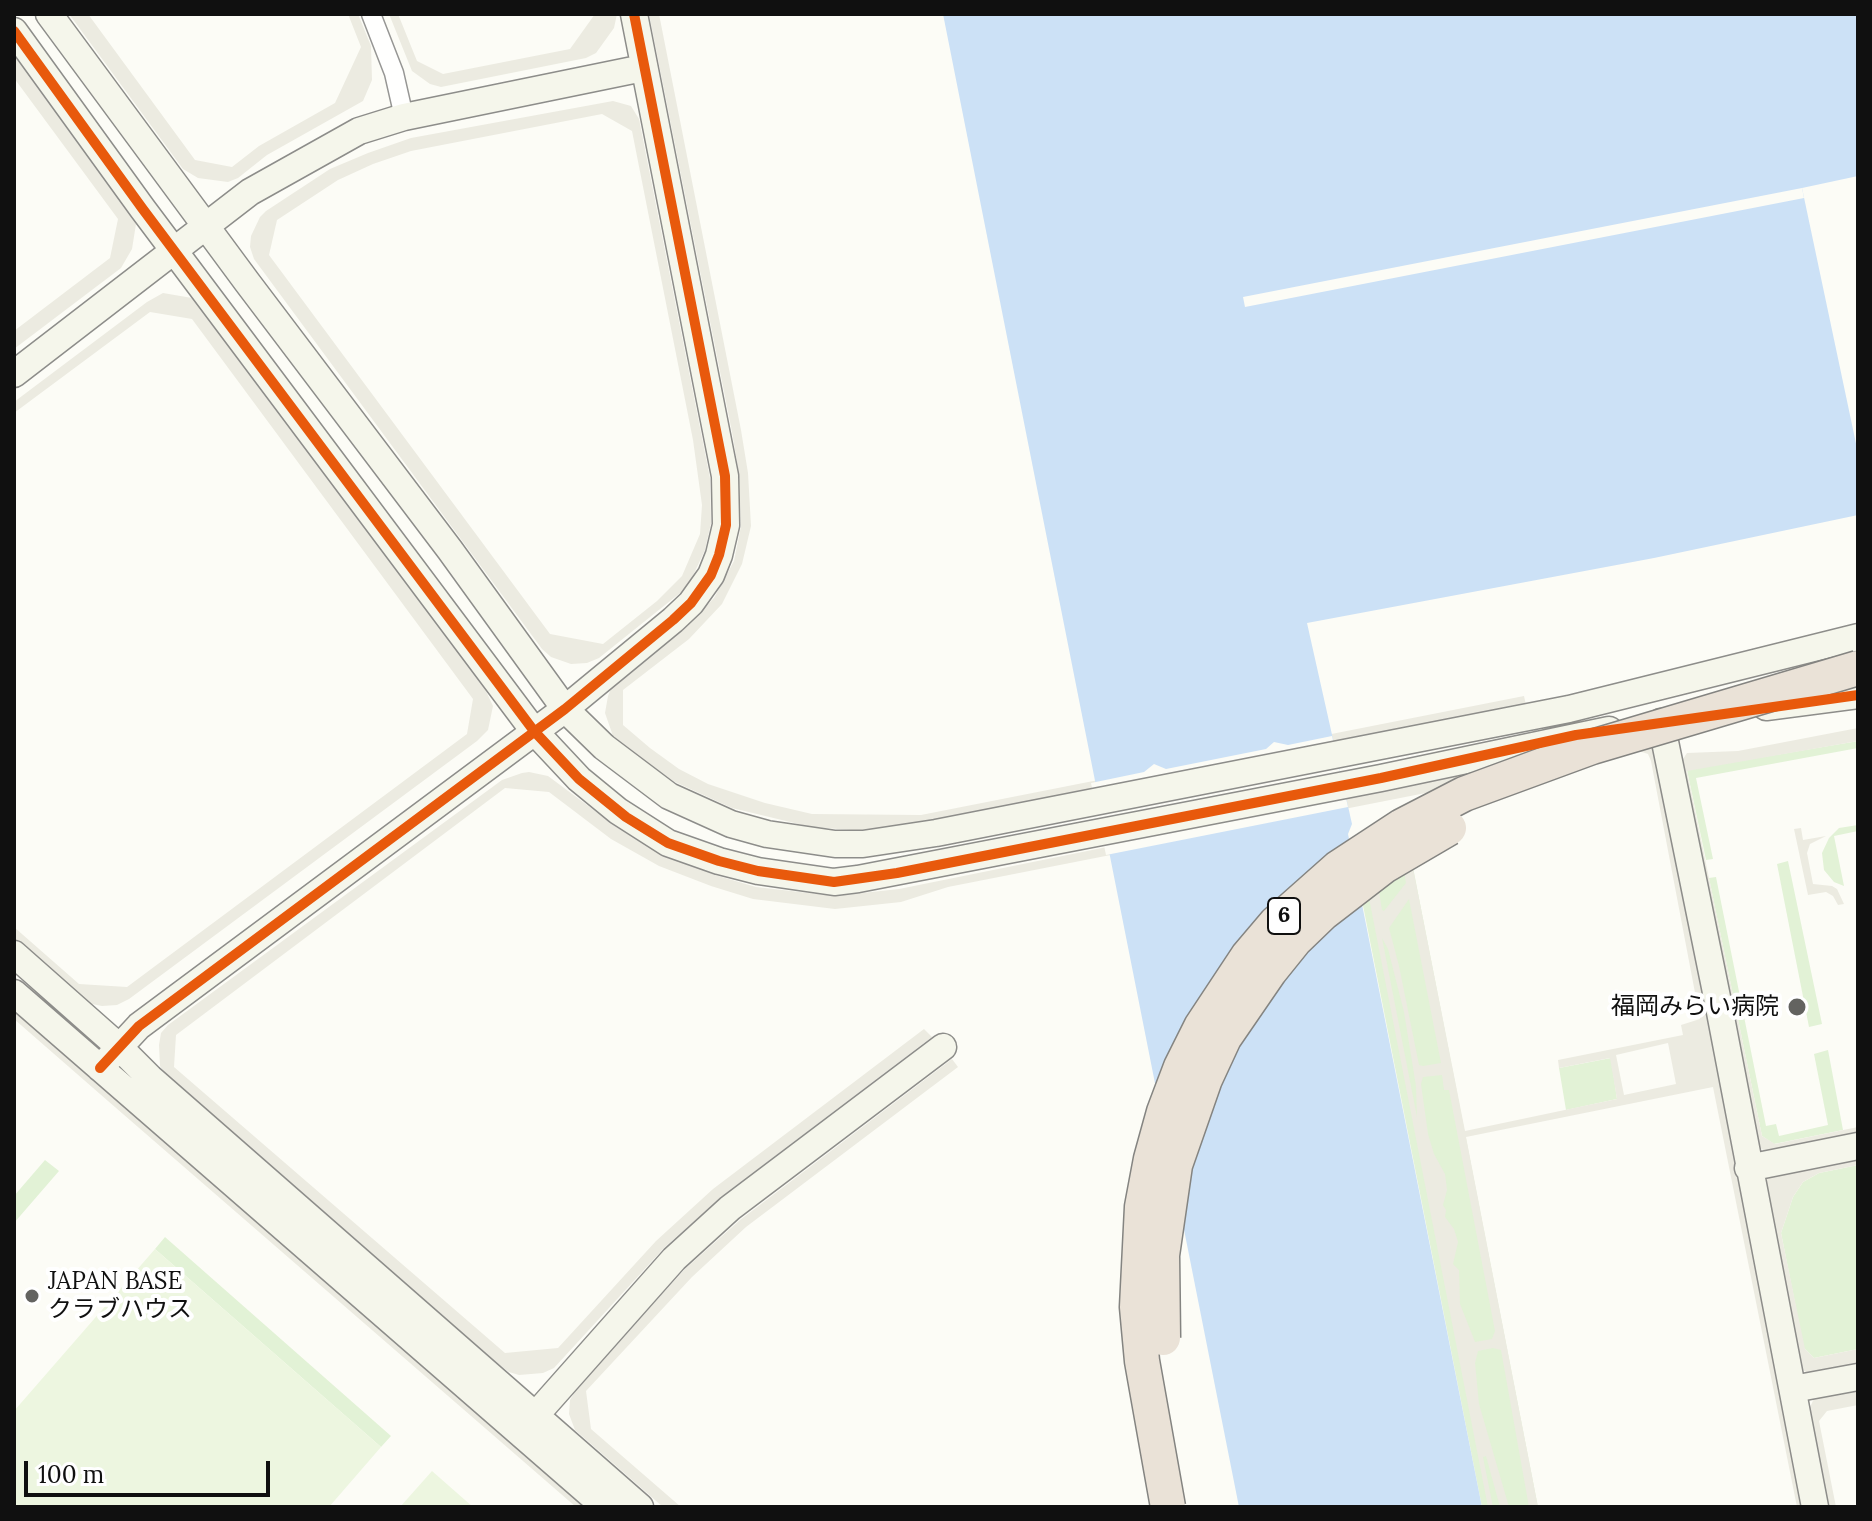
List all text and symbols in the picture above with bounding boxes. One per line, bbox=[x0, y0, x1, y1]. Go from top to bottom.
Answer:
road number: 6 bbox=[1268, 898, 1300, 934]
place label: 福岡みらい病院 bbox=[1611, 993, 1779, 1021]
marker: 福岡みらい病院 bbox=[1786, 996, 1808, 1018]
place label: JAPAN BASE クラブハウス bbox=[48, 1268, 192, 1324]
marker: JAPAN BASE クラブハウス bbox=[23, 1287, 41, 1305]
scale bar bbox=[28, 1445, 274, 1495]
text: 100 m bbox=[38, 1459, 104, 1490]

